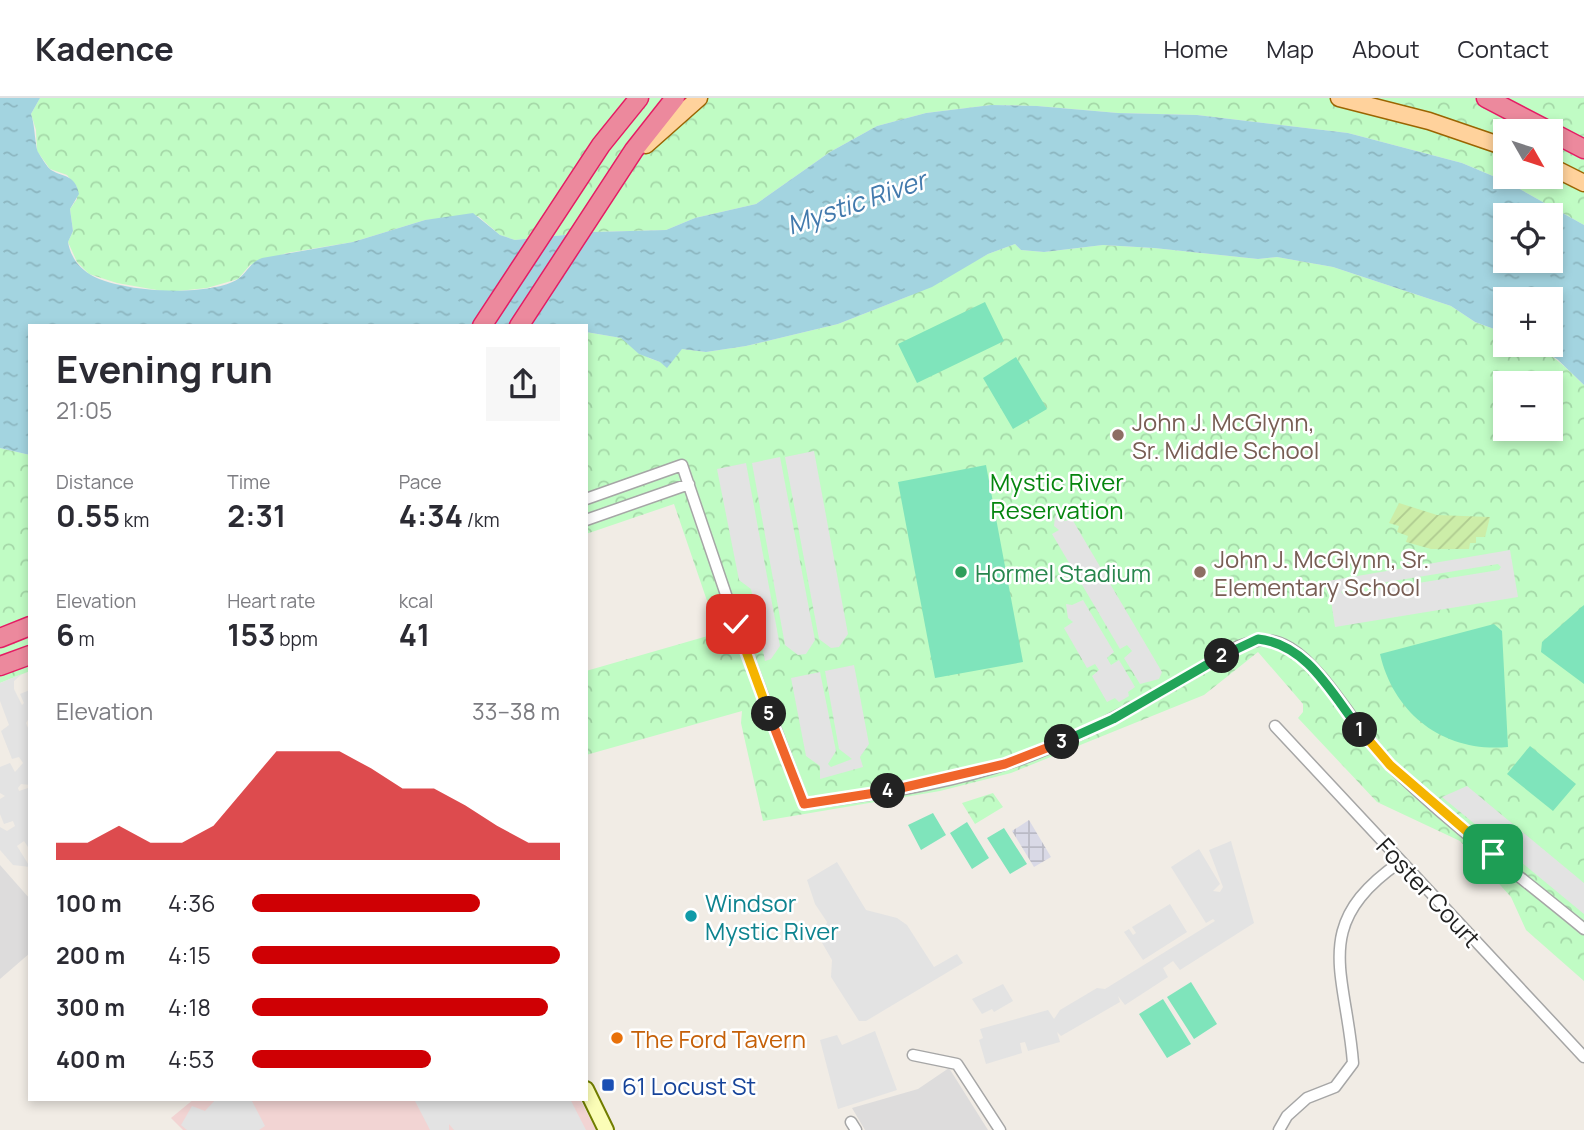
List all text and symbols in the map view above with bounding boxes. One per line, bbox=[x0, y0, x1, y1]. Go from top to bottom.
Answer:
text: Kadence bbox=[35, 26, 174, 71]
text: Home bbox=[1163, 32, 1228, 65]
text: Map bbox=[1266, 32, 1314, 65]
text: About bbox=[1352, 32, 1420, 65]
text: Contact bbox=[1458, 32, 1549, 65]
north arrow bbox=[1493, 119, 1563, 189]
map controls bbox=[1493, 119, 1563, 441]
water label: Mystic River bbox=[782, 160, 934, 243]
button: locate bbox=[1493, 203, 1563, 273]
button: + bbox=[1493, 287, 1563, 357]
text: Evening run bbox=[56, 342, 273, 394]
button: share bbox=[486, 347, 560, 421]
button: − bbox=[1493, 371, 1563, 441]
text: 21:05 bbox=[56, 394, 112, 426]
place label: John J. McGlynn, Sr. Middle School bbox=[1132, 405, 1319, 466]
marker: John J. McGlynn, Sr. Middle School bbox=[1110, 427, 1126, 443]
park label: Mystic River Reservation bbox=[990, 465, 1124, 526]
text: Distance bbox=[56, 469, 134, 495]
text: Time bbox=[227, 469, 270, 495]
text: Pace bbox=[399, 469, 442, 495]
text: 0.55 bbox=[56, 495, 120, 536]
text: 2:31 bbox=[227, 495, 286, 536]
text: 4:34 bbox=[399, 495, 463, 536]
text: km bbox=[120, 507, 149, 533]
text: /km bbox=[463, 507, 500, 533]
place label: John J. McGlynn, Sr. Elementary School bbox=[1214, 542, 1429, 603]
place label: Hormel Stadium bbox=[975, 556, 1151, 589]
marker: Hormel Stadium bbox=[953, 564, 969, 580]
marker: John J. McGlynn, Sr. Elementary School bbox=[1192, 564, 1208, 580]
text: Elevation bbox=[56, 588, 136, 614]
text: Heart rate bbox=[227, 588, 315, 614]
text: kcal bbox=[399, 588, 433, 614]
pin bbox=[706, 594, 766, 654]
icon: check bbox=[717, 605, 755, 643]
text: 6 bbox=[56, 614, 75, 655]
text: 153 bbox=[227, 614, 276, 655]
text: 41 bbox=[399, 614, 430, 655]
text: m bbox=[75, 626, 95, 652]
text: bpm bbox=[276, 626, 318, 652]
pin: 2 bbox=[1204, 638, 1240, 674]
text: 2 bbox=[1216, 642, 1227, 668]
text: Elevation bbox=[56, 695, 153, 727]
text: 33–38 m bbox=[472, 695, 560, 727]
pin: 5 bbox=[752, 696, 786, 732]
text: 5 bbox=[763, 700, 774, 726]
pin: 1 bbox=[1342, 712, 1378, 748]
text: 1 bbox=[1355, 716, 1364, 742]
pin: 3 bbox=[1044, 724, 1080, 760]
text: 3 bbox=[1056, 728, 1067, 754]
pin: 4 bbox=[870, 774, 906, 808]
text: 4 bbox=[882, 777, 893, 803]
pin bbox=[1463, 824, 1523, 884]
street label: Foster Court bbox=[1370, 830, 1488, 954]
icon: arrive bbox=[1474, 835, 1512, 873]
place label: Windsor Mystic River bbox=[705, 886, 839, 947]
text: 100 m bbox=[56, 887, 122, 919]
text: 4:36 bbox=[168, 887, 215, 919]
marker: Windsor Mystic River bbox=[683, 908, 699, 924]
text: 200 m bbox=[56, 939, 125, 971]
text: 4:15 bbox=[168, 939, 211, 971]
text: 300 m bbox=[56, 991, 125, 1023]
text: 4:18 bbox=[168, 991, 211, 1023]
place label: The Ford Tavern bbox=[631, 1022, 806, 1055]
marker: The Ford Tavern bbox=[609, 1030, 625, 1046]
text: 400 m bbox=[56, 1043, 126, 1075]
text: 4:53 bbox=[168, 1043, 214, 1075]
place label: 61 Locust St bbox=[622, 1069, 756, 1102]
marker: 61 Locust St bbox=[600, 1077, 616, 1093]

